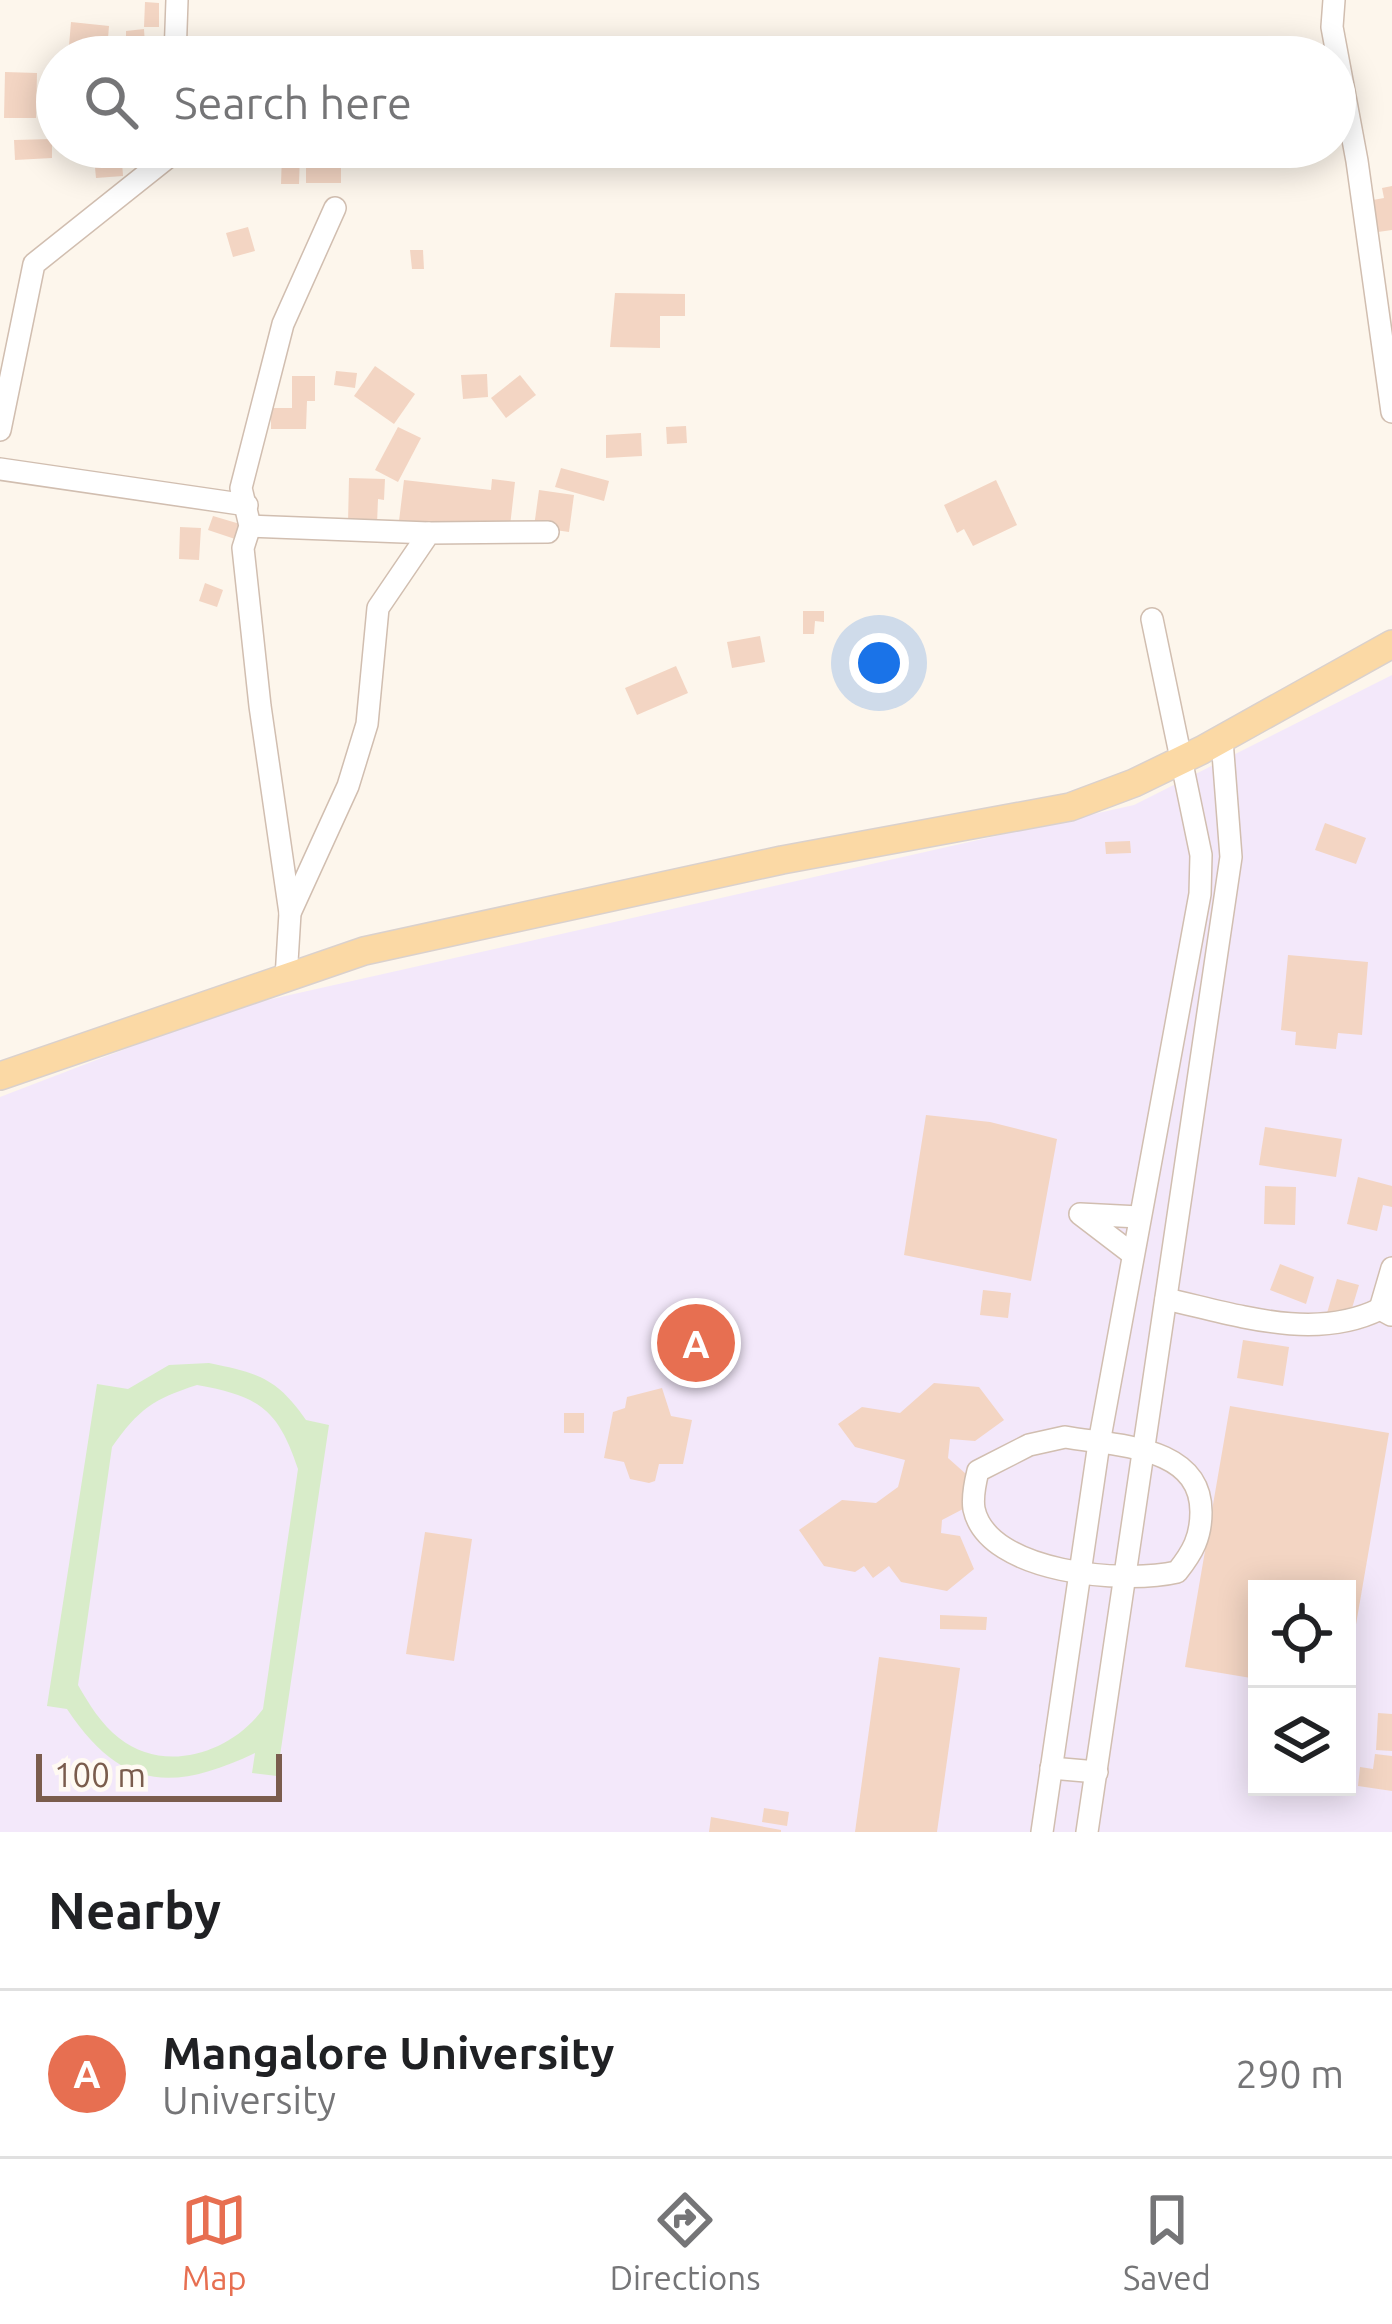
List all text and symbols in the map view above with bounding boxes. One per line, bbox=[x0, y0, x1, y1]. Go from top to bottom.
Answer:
search box bbox=[36, 36, 1356, 168]
icon: search bbox=[78, 69, 144, 135]
text: Search here bbox=[174, 77, 412, 128]
your location bbox=[849, 633, 909, 693]
pin: A bbox=[657, 1298, 735, 1388]
map controls bbox=[1248, 1580, 1356, 1796]
button: locate bbox=[1248, 1580, 1356, 1688]
button: layers bbox=[1248, 1688, 1356, 1796]
scale bar bbox=[36, 1748, 282, 1801]
text: 100 m bbox=[54, 1756, 146, 1793]
text: Nearby bbox=[48, 1881, 221, 1939]
text: Mangalore University bbox=[162, 2027, 614, 2078]
text: A bbox=[73, 2052, 101, 2095]
text: 290 m bbox=[1235, 2052, 1344, 2095]
text: University bbox=[162, 2078, 336, 2121]
tab: Map bbox=[181, 2187, 247, 2296]
tab: Directions bbox=[610, 2187, 760, 2296]
tab: Saved bbox=[1123, 2187, 1211, 2296]

